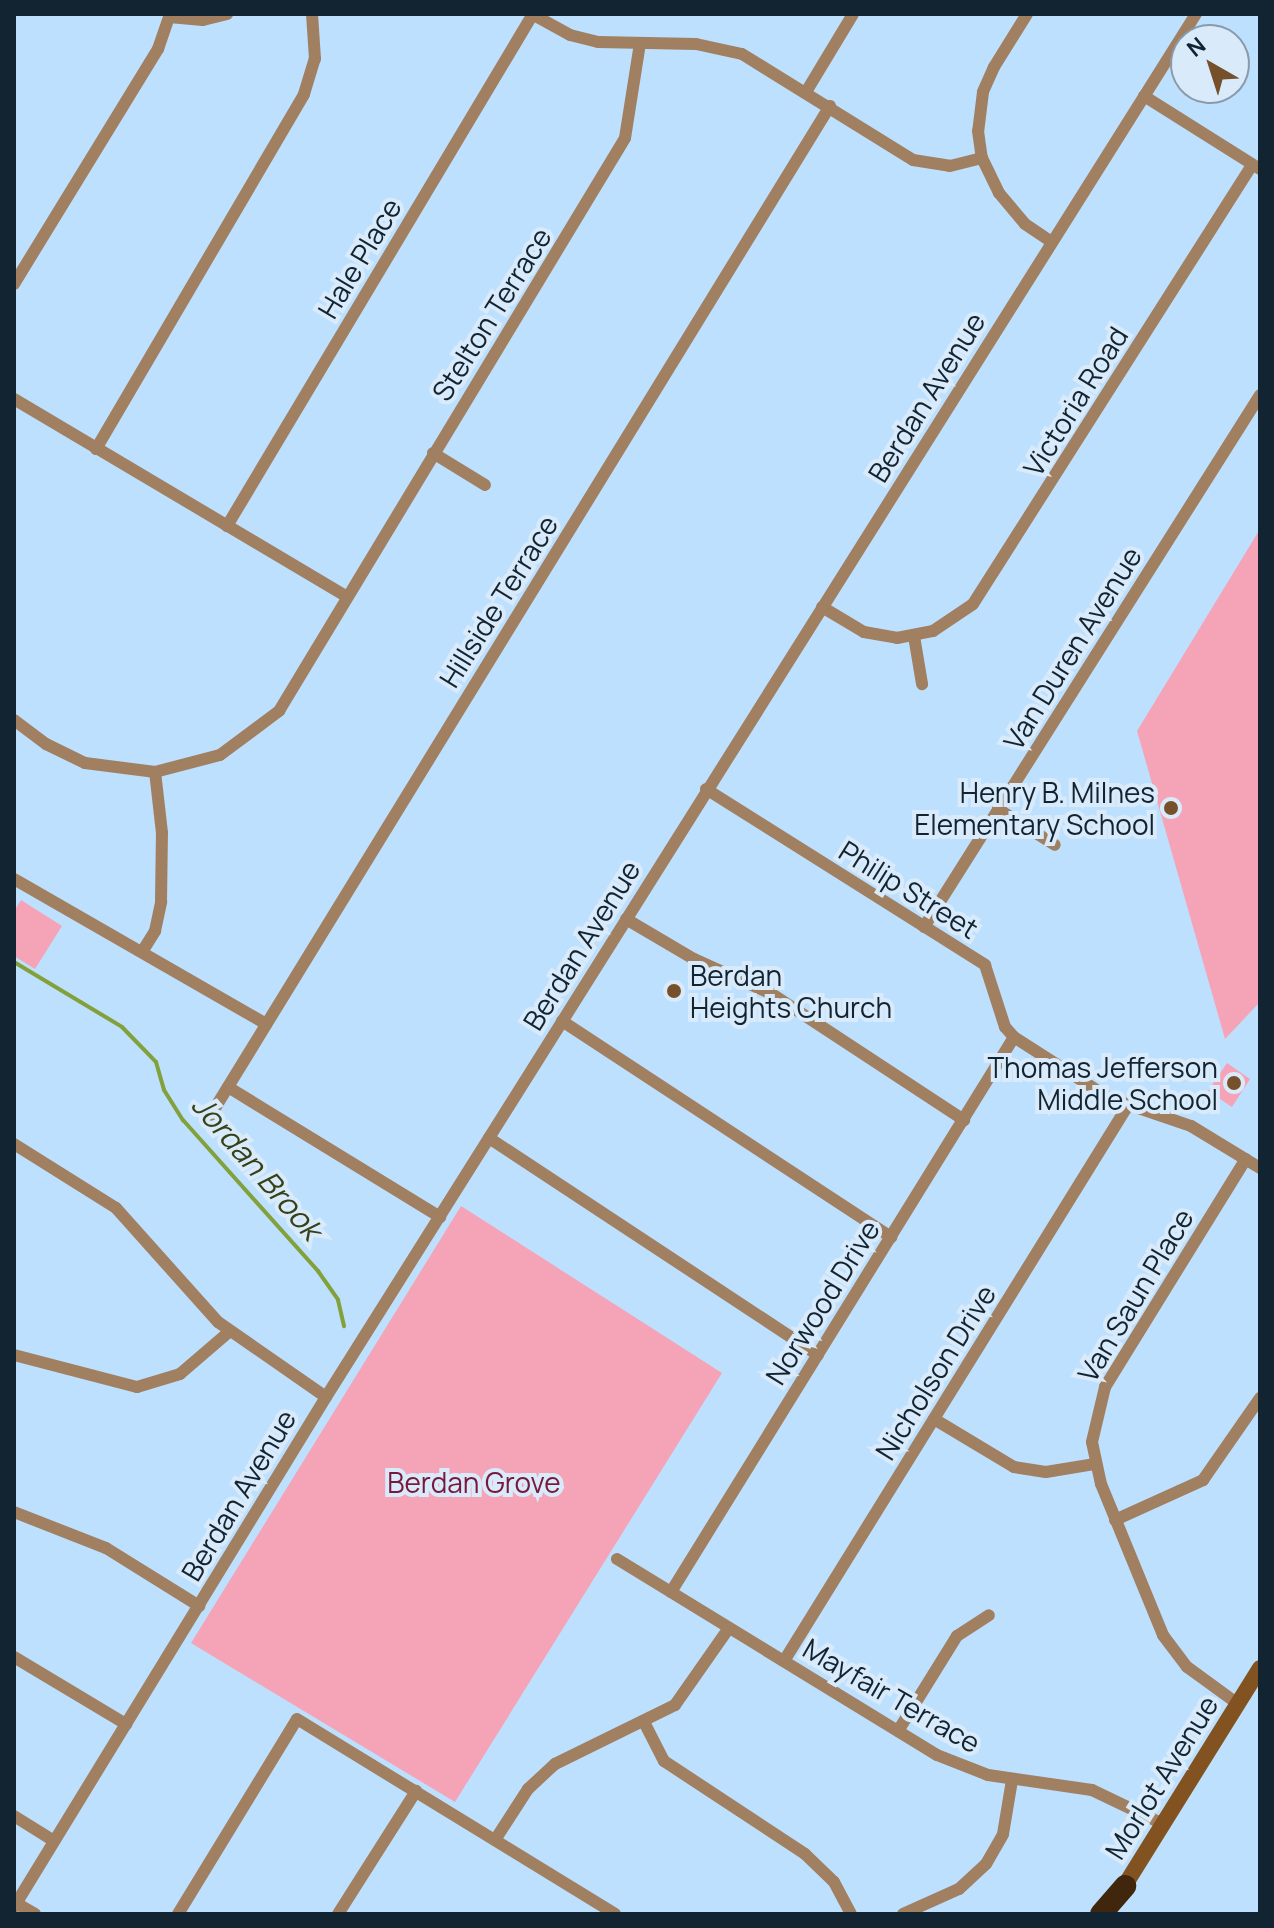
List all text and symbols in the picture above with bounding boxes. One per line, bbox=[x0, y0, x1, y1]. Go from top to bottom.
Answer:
north arrow bbox=[1170, 24, 1250, 104]
text: N bbox=[1181, 30, 1212, 64]
street label: Hale Place bbox=[310, 192, 408, 324]
street label: Stelton Terrace bbox=[424, 221, 558, 407]
street label: Berdan Avenue bbox=[860, 306, 992, 488]
street label: Victoria Road bbox=[1016, 320, 1134, 482]
street label: Hillside Terrace bbox=[432, 509, 564, 693]
street label: Van Duren Avenue bbox=[996, 540, 1148, 756]
place label: Henry B. Milnes Elementary School bbox=[914, 775, 1155, 841]
marker: Henry B. Milnes Elementary School bbox=[1162, 799, 1180, 817]
street label: Philip Street bbox=[833, 833, 985, 945]
street label: Berdan Avenue bbox=[515, 854, 647, 1036]
place label: Berdan Heights Church bbox=[690, 958, 892, 1024]
marker: Berdan Heights Church bbox=[665, 982, 683, 1000]
place label: Thomas Jefferson Middle School bbox=[987, 1050, 1218, 1116]
marker: Thomas Jefferson Middle School bbox=[1225, 1074, 1243, 1092]
water label: Jordan Brook bbox=[184, 1087, 330, 1247]
street label: Van Saun Place bbox=[1070, 1203, 1200, 1387]
street label: Norwood Drive bbox=[758, 1214, 886, 1390]
street label: Nicholson Drive bbox=[868, 1278, 1002, 1466]
street label: Berdan Avenue bbox=[174, 1403, 302, 1587]
park label: Berdan Grove bbox=[387, 1465, 561, 1499]
street label: Mayfair Terrace bbox=[797, 1631, 987, 1759]
street label: Morlot Avenue bbox=[1097, 1689, 1225, 1865]

